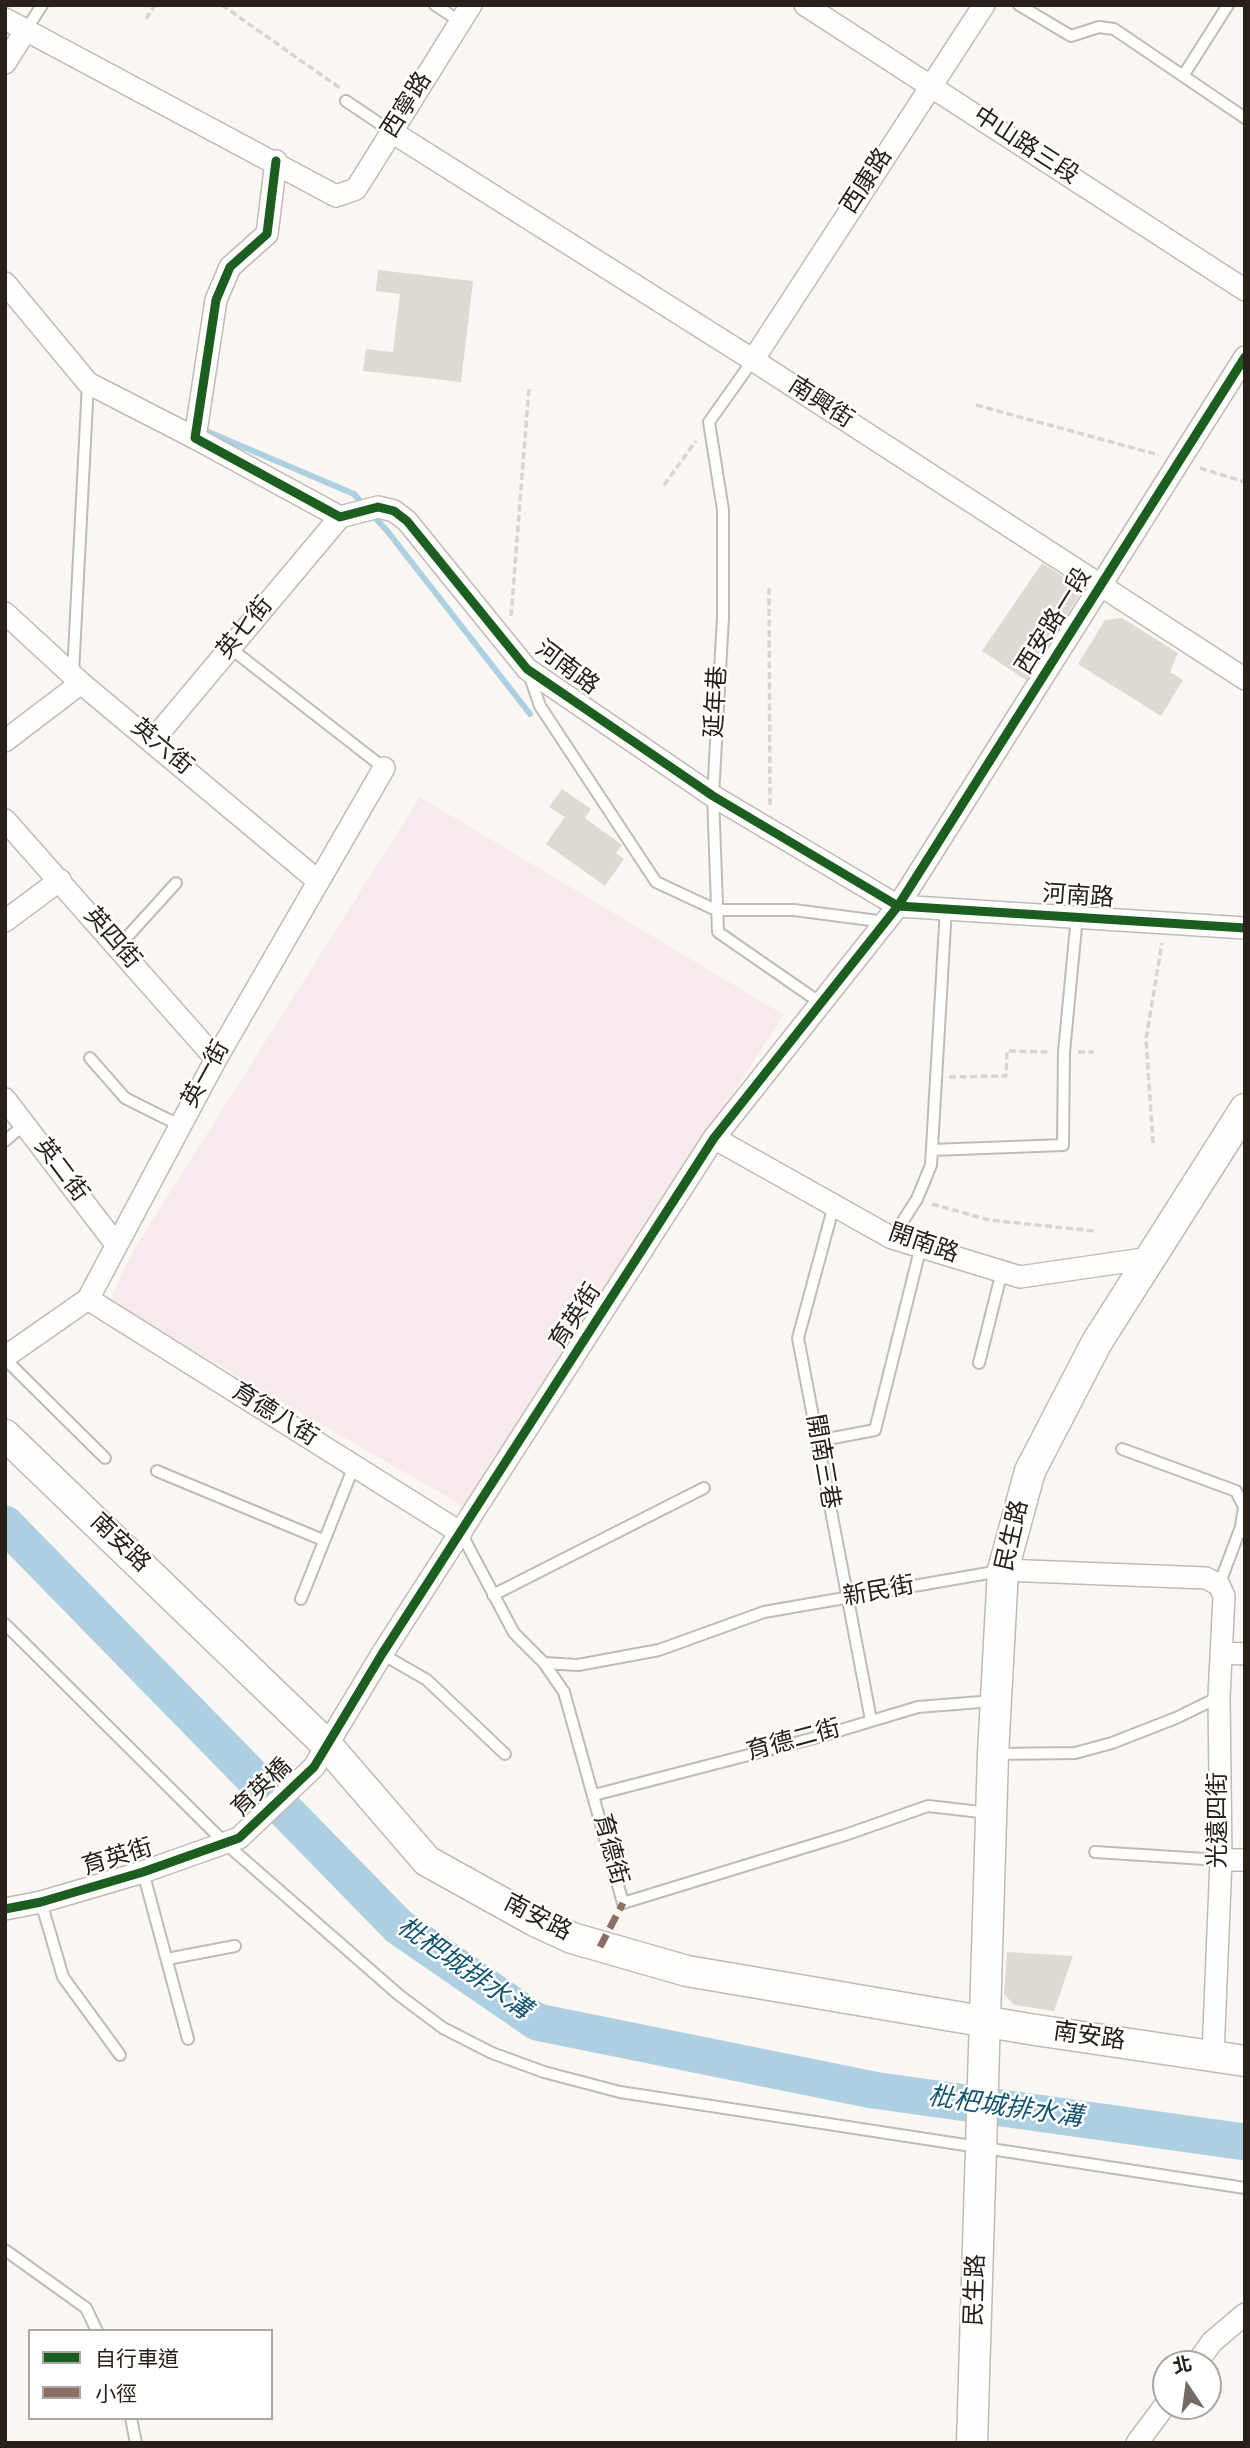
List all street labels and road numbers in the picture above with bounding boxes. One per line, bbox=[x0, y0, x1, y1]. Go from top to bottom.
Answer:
street label: 西寧路 bbox=[377, 68, 439, 144]
street label: 中山路三段 bbox=[967, 102, 1083, 192]
street label: 西康路 bbox=[836, 144, 900, 220]
street label: 南興街 bbox=[782, 372, 858, 436]
street label: 西安路一段 bbox=[1011, 563, 1099, 681]
street label: 英七街 bbox=[212, 592, 280, 666]
street label: 河南路 bbox=[529, 636, 603, 702]
street label: 延年巷 bbox=[702, 665, 734, 739]
street label: 英六街 bbox=[124, 714, 198, 782]
street label: 河南路 bbox=[1041, 881, 1115, 915]
street label: 英四街 bbox=[77, 902, 145, 976]
street label: 英一街 bbox=[177, 1037, 237, 1113]
street label: 英二街 bbox=[27, 1134, 93, 1208]
street label: 開南路 bbox=[884, 1220, 962, 1270]
street label: 育英街 bbox=[545, 1279, 609, 1355]
street label: 育德八街 bbox=[226, 1378, 322, 1454]
street label: 開南三巷 bbox=[798, 1412, 844, 1512]
street label: 民生路 bbox=[992, 1498, 1036, 1574]
street label: 南安路 bbox=[83, 1509, 155, 1579]
street label: 新民街 bbox=[841, 1573, 917, 1613]
street label: 育德二街 bbox=[744, 1716, 844, 1768]
street label: 育英橋 bbox=[227, 1754, 299, 1824]
street label: 光遠四街 bbox=[1206, 1772, 1234, 1868]
street label: 育德街 bbox=[586, 1811, 632, 1889]
street label: 育英街 bbox=[79, 1835, 157, 1883]
street label: 南安路 bbox=[498, 1890, 576, 1948]
street label: 南安路 bbox=[1051, 2019, 1127, 2057]
street label: 民生路 bbox=[961, 2254, 993, 2326]

